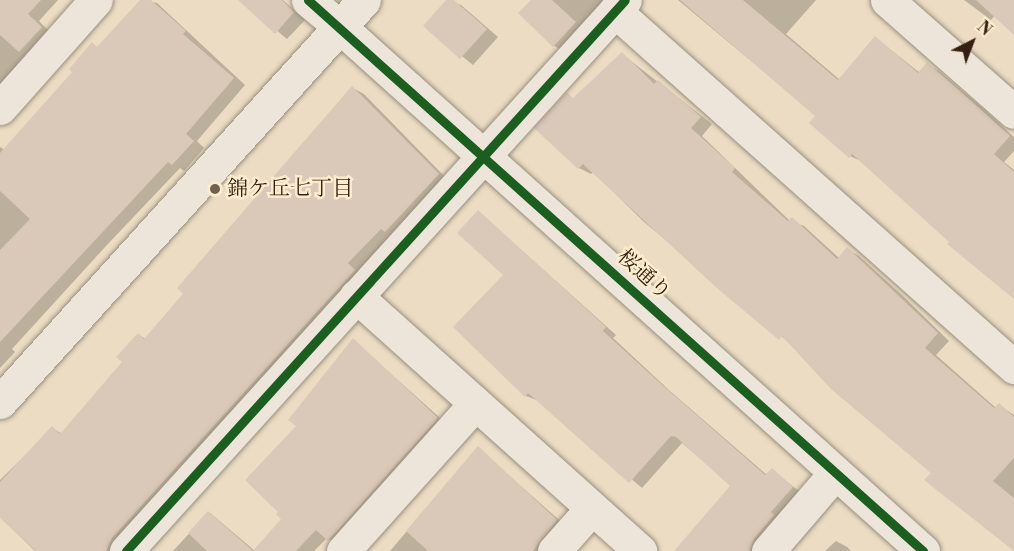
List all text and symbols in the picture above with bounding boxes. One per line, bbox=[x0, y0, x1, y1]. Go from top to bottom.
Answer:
north arrow bbox=[942, 12, 1002, 72]
text: N bbox=[973, 17, 995, 40]
place label: 錦ケ丘七丁目 bbox=[227, 176, 353, 202]
marker: 錦ケ丘七丁目 bbox=[208, 182, 222, 196]
street label: 桜通り bbox=[612, 245, 676, 305]

